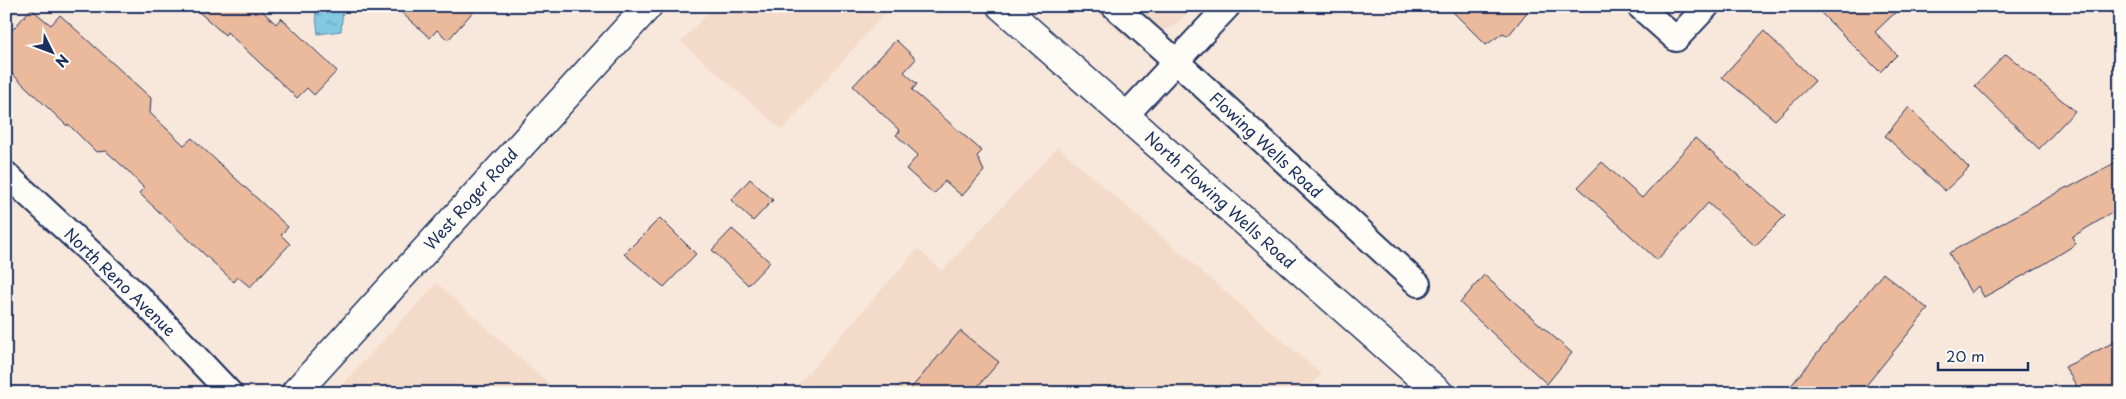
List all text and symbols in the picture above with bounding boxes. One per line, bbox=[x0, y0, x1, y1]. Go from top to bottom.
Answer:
north arrow bbox=[28, 28, 78, 78]
text: N bbox=[51, 50, 74, 72]
street label: Flowing Wells Road bbox=[1205, 85, 1329, 203]
street label: North Flowing Wells Road bbox=[1140, 125, 1301, 274]
street label: West Roger Road bbox=[418, 142, 523, 255]
street label: North Reno Avenue bbox=[59, 222, 182, 341]
scale bar bbox=[1938, 339, 2028, 371]
text: 20 m bbox=[1946, 344, 1985, 367]

